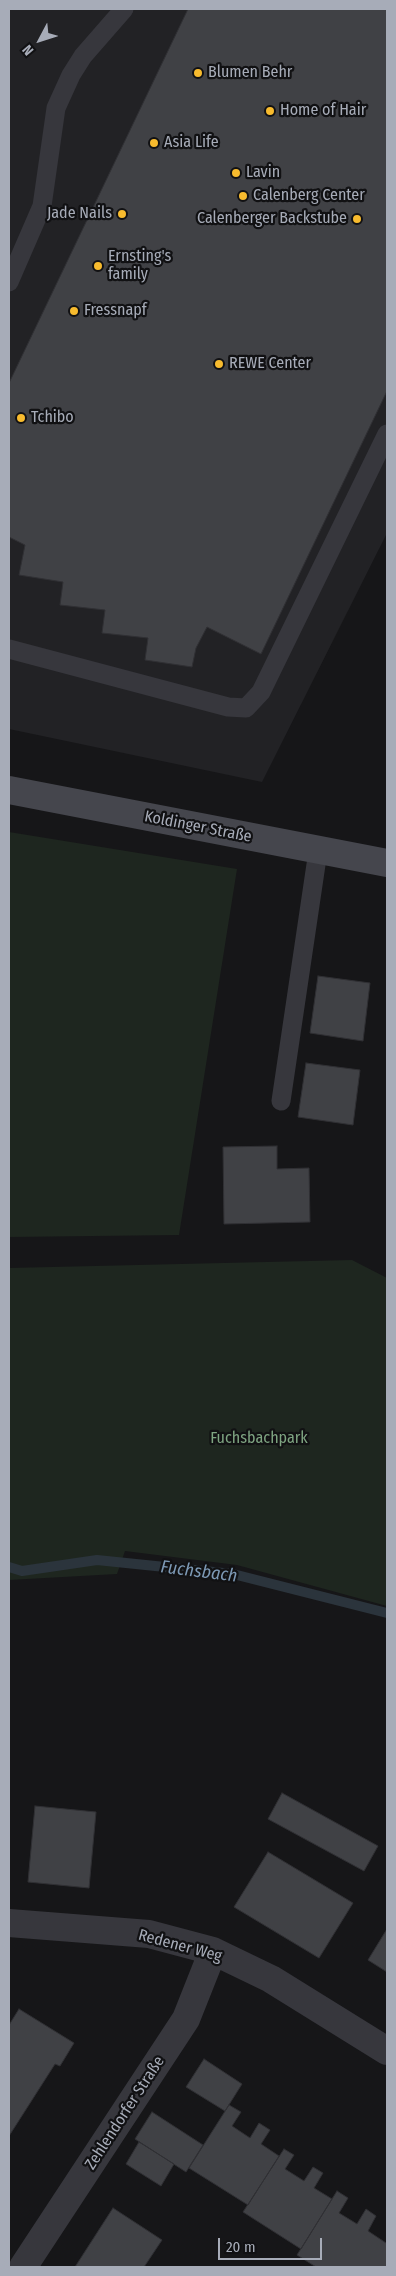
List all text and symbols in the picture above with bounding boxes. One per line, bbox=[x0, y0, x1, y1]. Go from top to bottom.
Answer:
north arrow bbox=[15, 15, 65, 65]
text: N bbox=[19, 41, 37, 59]
place label: Blumen Behr bbox=[208, 63, 292, 83]
marker: Blumen Behr bbox=[192, 67, 204, 79]
place label: Home of Hair bbox=[280, 101, 366, 121]
marker: Home of Hair bbox=[264, 105, 276, 117]
place label: Asia Life bbox=[164, 133, 219, 153]
marker: Asia Life bbox=[148, 137, 160, 149]
place label: Lavin bbox=[246, 163, 280, 183]
marker: Lavin bbox=[230, 167, 242, 179]
place label: Calenberg Center bbox=[253, 186, 365, 206]
marker: Calenberg Center bbox=[237, 190, 249, 202]
place label: Jade Nails bbox=[47, 204, 112, 224]
marker: Jade Nails bbox=[116, 208, 128, 220]
place label: Calenberger Backstube bbox=[197, 209, 347, 229]
marker: Calenberger Backstube bbox=[351, 213, 363, 225]
place label: Ernsting's family bbox=[108, 247, 171, 285]
marker: Ernsting's family bbox=[92, 260, 104, 272]
place label: Fressnapf bbox=[84, 301, 147, 321]
marker: Fressnapf bbox=[68, 305, 80, 317]
place label: REWE Center bbox=[229, 354, 311, 374]
marker: REWE Center bbox=[213, 358, 225, 370]
place label: Tchibo bbox=[31, 408, 74, 428]
marker: Tchibo bbox=[15, 412, 27, 424]
street label: Koldinger Straße bbox=[143, 807, 253, 847]
park label: Fuchsbachpark bbox=[210, 1429, 308, 1449]
water label: Fuchsbach bbox=[159, 1557, 239, 1587]
street label: Redener Weg bbox=[136, 1926, 224, 1966]
street label: Zehlendorfer Straße bbox=[81, 2053, 169, 2173]
scale bar bbox=[221, 2228, 325, 2260]
text: 20 m bbox=[226, 2238, 256, 2256]

